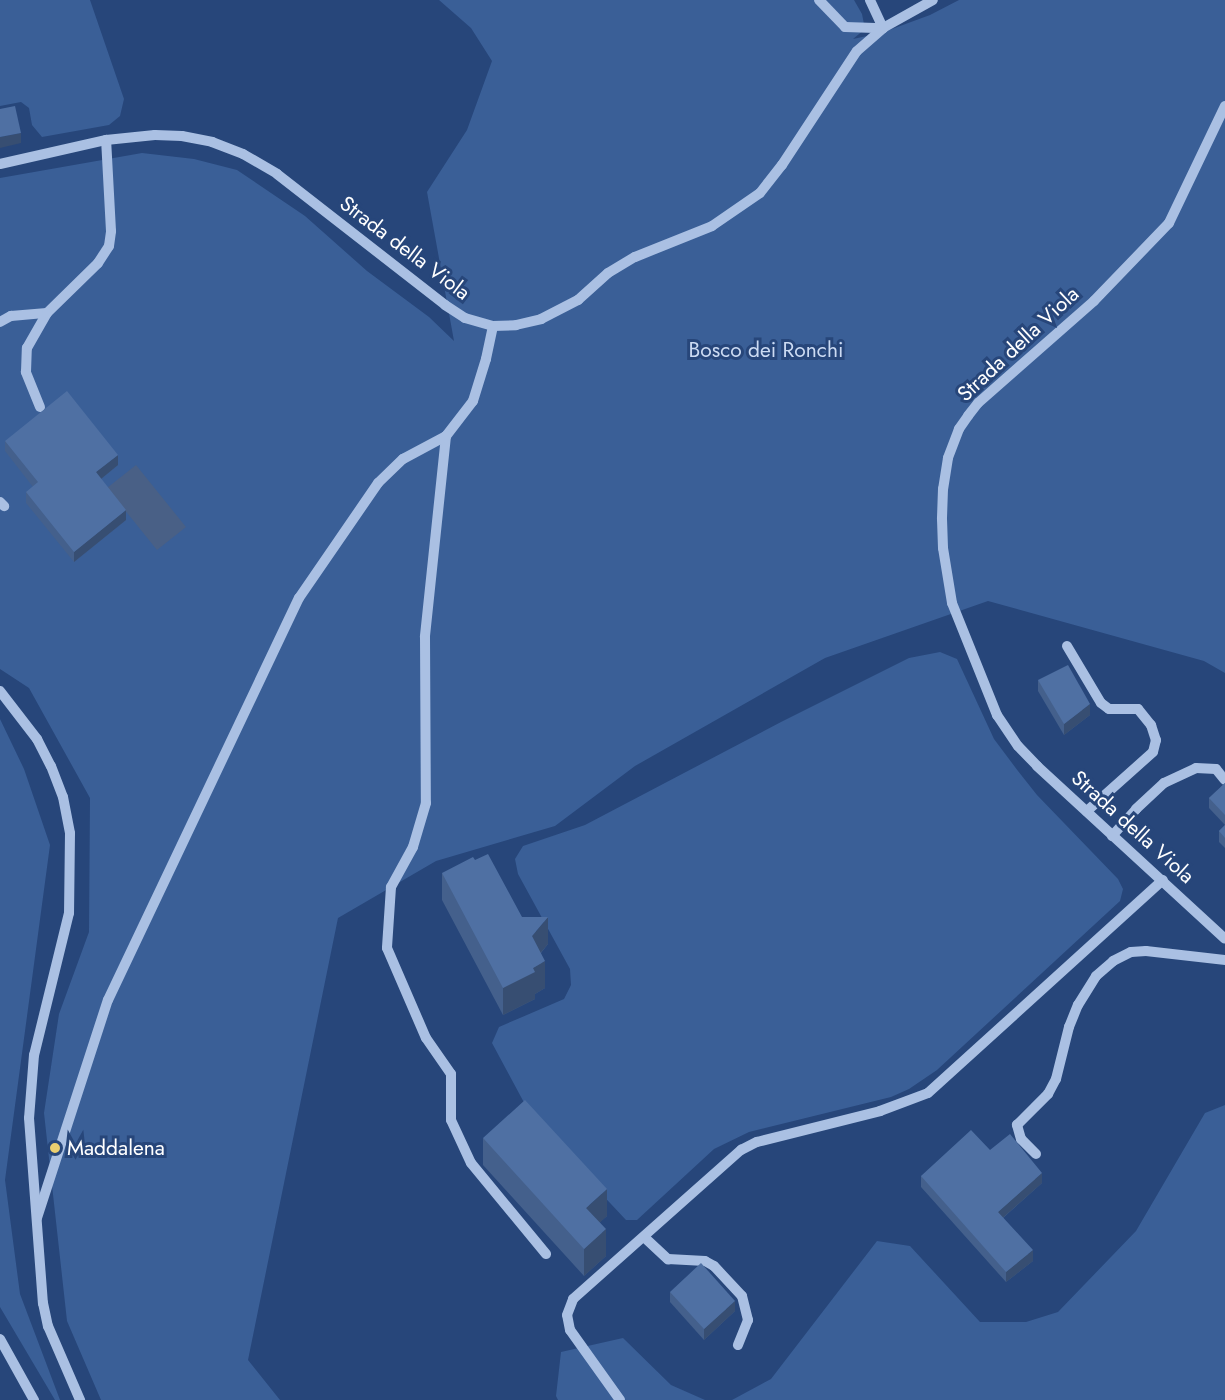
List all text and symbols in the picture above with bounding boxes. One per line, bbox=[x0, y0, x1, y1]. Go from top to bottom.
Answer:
street label: Strada della Viola bbox=[335, 191, 475, 305]
street label: Strada della Viola bbox=[952, 281, 1084, 407]
park label: Bosco dei Ronchi bbox=[689, 337, 843, 363]
street label: Strada della Viola bbox=[1066, 765, 1200, 889]
place label: Maddalena bbox=[67, 1135, 165, 1161]
marker: Maddalena bbox=[48, 1141, 62, 1155]

